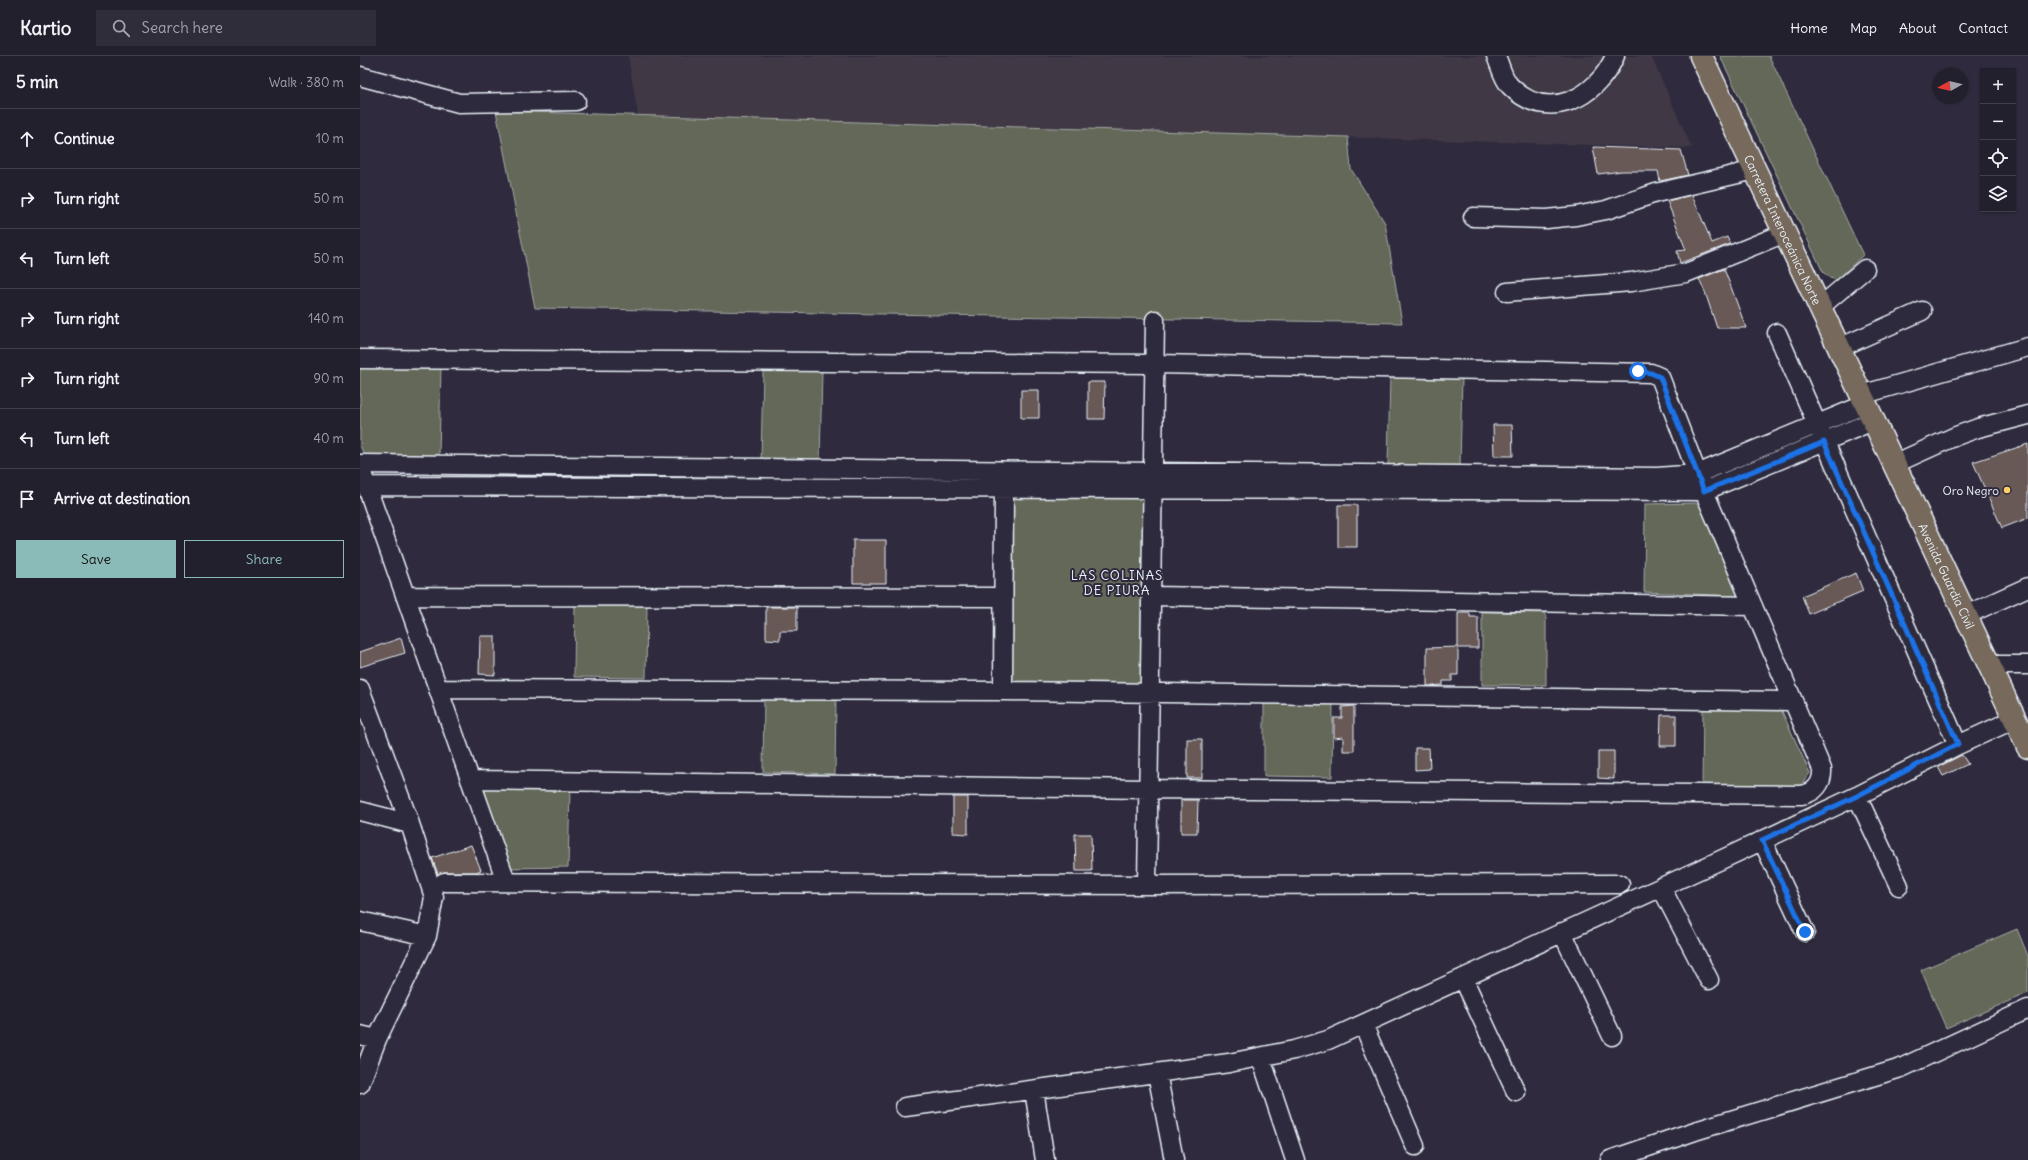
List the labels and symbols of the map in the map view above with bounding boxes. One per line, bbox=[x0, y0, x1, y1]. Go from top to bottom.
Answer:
north arrow bbox=[1932, 68, 1968, 104]
street label: Carretera Interoceánica Norte bbox=[1741, 152, 1825, 307]
route start bbox=[1629, 362, 1647, 380]
place label: Oro Negro bbox=[1942, 483, 1999, 498]
marker: Oro Negro bbox=[2002, 485, 2012, 495]
street label: Avenida Guardia Civil bbox=[1916, 521, 1978, 631]
district label: LAS COLINAS DE PIURA bbox=[1071, 567, 1163, 599]
route end bbox=[1796, 923, 1814, 941]

